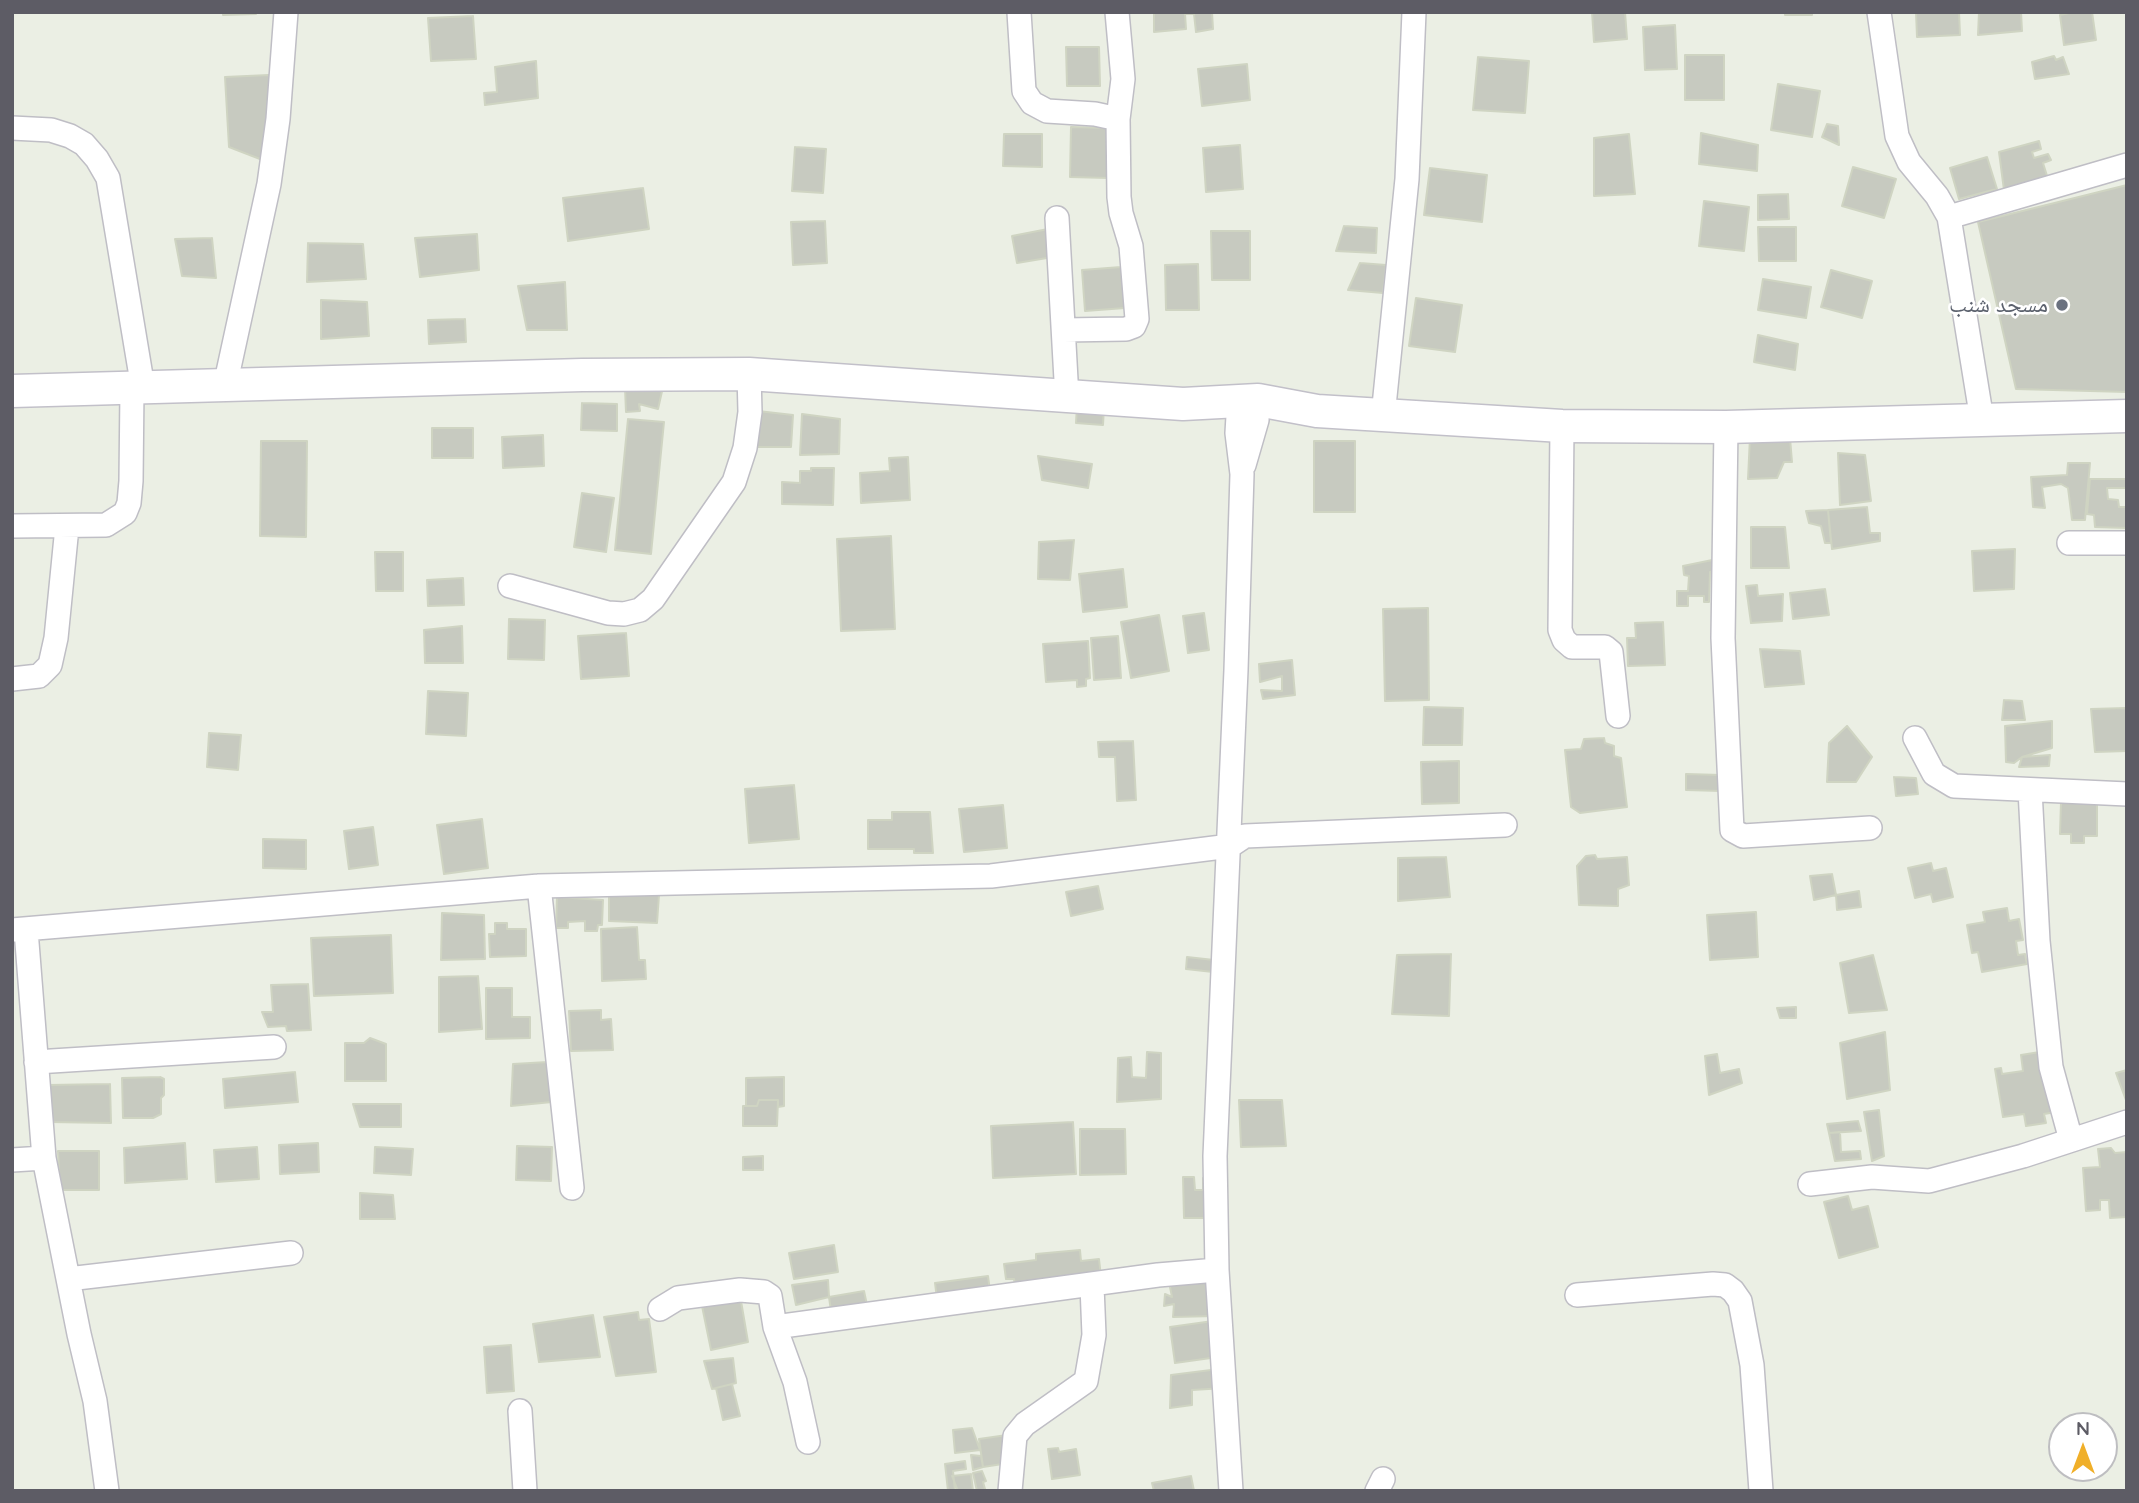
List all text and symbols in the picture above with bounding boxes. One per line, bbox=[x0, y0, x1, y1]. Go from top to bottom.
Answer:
place label: مسجد شنب bbox=[1949, 291, 2048, 319]
marker: مسجد شنب bbox=[2054, 297, 2070, 313]
north arrow bbox=[2048, 1412, 2118, 1482]
text: N bbox=[2076, 1416, 2090, 1440]

